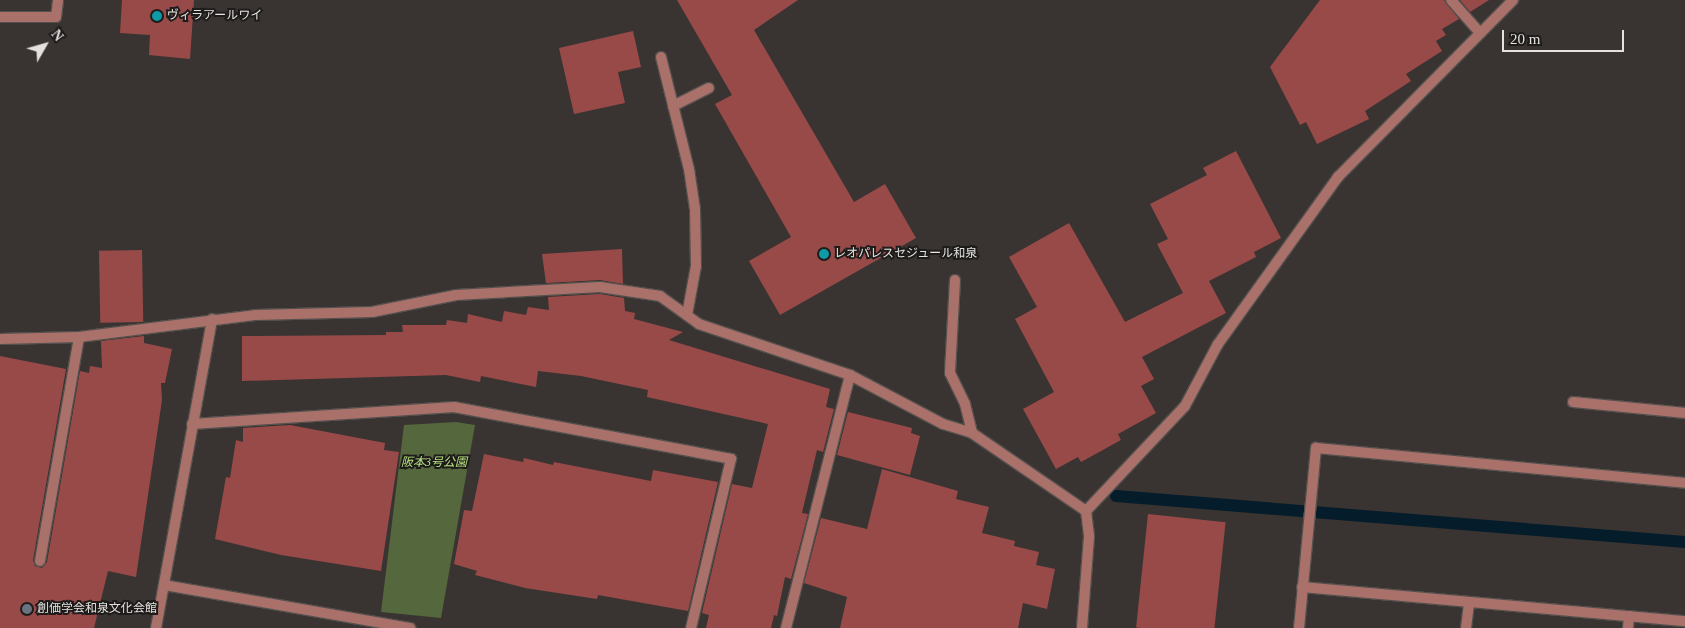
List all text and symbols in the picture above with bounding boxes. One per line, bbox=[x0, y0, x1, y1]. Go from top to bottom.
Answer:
place label: ヴィラアールワイ bbox=[167, 9, 262, 23]
marker: ヴィラアールワイ bbox=[151, 10, 163, 22]
north arrow bbox=[20, 20, 70, 70]
scale bar bbox=[1505, 20, 1628, 52]
text: N bbox=[48, 27, 66, 44]
text: 20 m bbox=[1510, 31, 1540, 47]
place label: レオパレスセジュール和泉 bbox=[834, 247, 978, 261]
marker: レオパレスセジュール和泉 bbox=[818, 248, 830, 260]
park label: 阪本3号公園 bbox=[401, 456, 467, 470]
place label: 創価学会和泉文化会館 bbox=[37, 602, 157, 616]
marker: 創価学会和泉文化会館 bbox=[21, 603, 33, 615]

